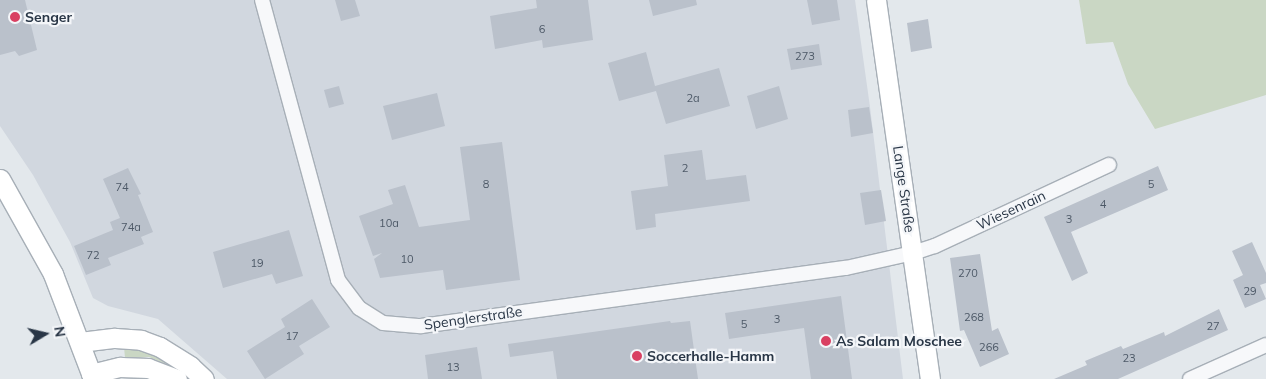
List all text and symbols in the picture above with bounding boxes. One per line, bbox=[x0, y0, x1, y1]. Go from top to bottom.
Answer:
place label: Senger bbox=[25, 9, 72, 25]
marker: Senger bbox=[9, 11, 21, 23]
house number: 6 bbox=[539, 22, 545, 36]
house number: 273 bbox=[795, 49, 815, 63]
house number: 2a bbox=[686, 91, 700, 105]
street label: Lange Straße bbox=[890, 145, 918, 233]
house number: 2 bbox=[682, 161, 688, 175]
house number: 8 bbox=[483, 177, 489, 191]
house number: 5 bbox=[1148, 177, 1154, 191]
house number: 74 bbox=[115, 180, 129, 194]
street label: Wiesenrain bbox=[974, 187, 1048, 233]
house number: 4 bbox=[1100, 197, 1106, 211]
house number: 3 bbox=[1066, 212, 1072, 226]
house number: 10a bbox=[379, 216, 399, 230]
house number: 74a bbox=[121, 220, 141, 234]
house number: 72 bbox=[86, 248, 100, 262]
house number: 10 bbox=[400, 252, 414, 266]
house number: 19 bbox=[250, 256, 264, 270]
house number: 270 bbox=[958, 266, 978, 280]
house number: 29 bbox=[1243, 284, 1257, 298]
street label: Spenglerstraße bbox=[423, 303, 523, 333]
north arrow bbox=[20, 309, 70, 359]
house number: 268 bbox=[964, 310, 984, 324]
house number: 3 bbox=[774, 312, 780, 326]
house number: 5 bbox=[741, 317, 747, 331]
house number: 27 bbox=[1206, 319, 1220, 333]
text: N bbox=[50, 325, 70, 338]
house number: 17 bbox=[285, 329, 299, 343]
place label: As Salam Moschee bbox=[836, 333, 962, 349]
marker: As Salam Moschee bbox=[820, 335, 832, 347]
house number: 266 bbox=[979, 340, 999, 354]
place label: Soccerhalle-Hamm bbox=[647, 348, 774, 364]
marker: Soccerhalle-Hamm bbox=[631, 350, 643, 362]
house number: 23 bbox=[1122, 351, 1136, 365]
house number: 13 bbox=[446, 360, 460, 374]

